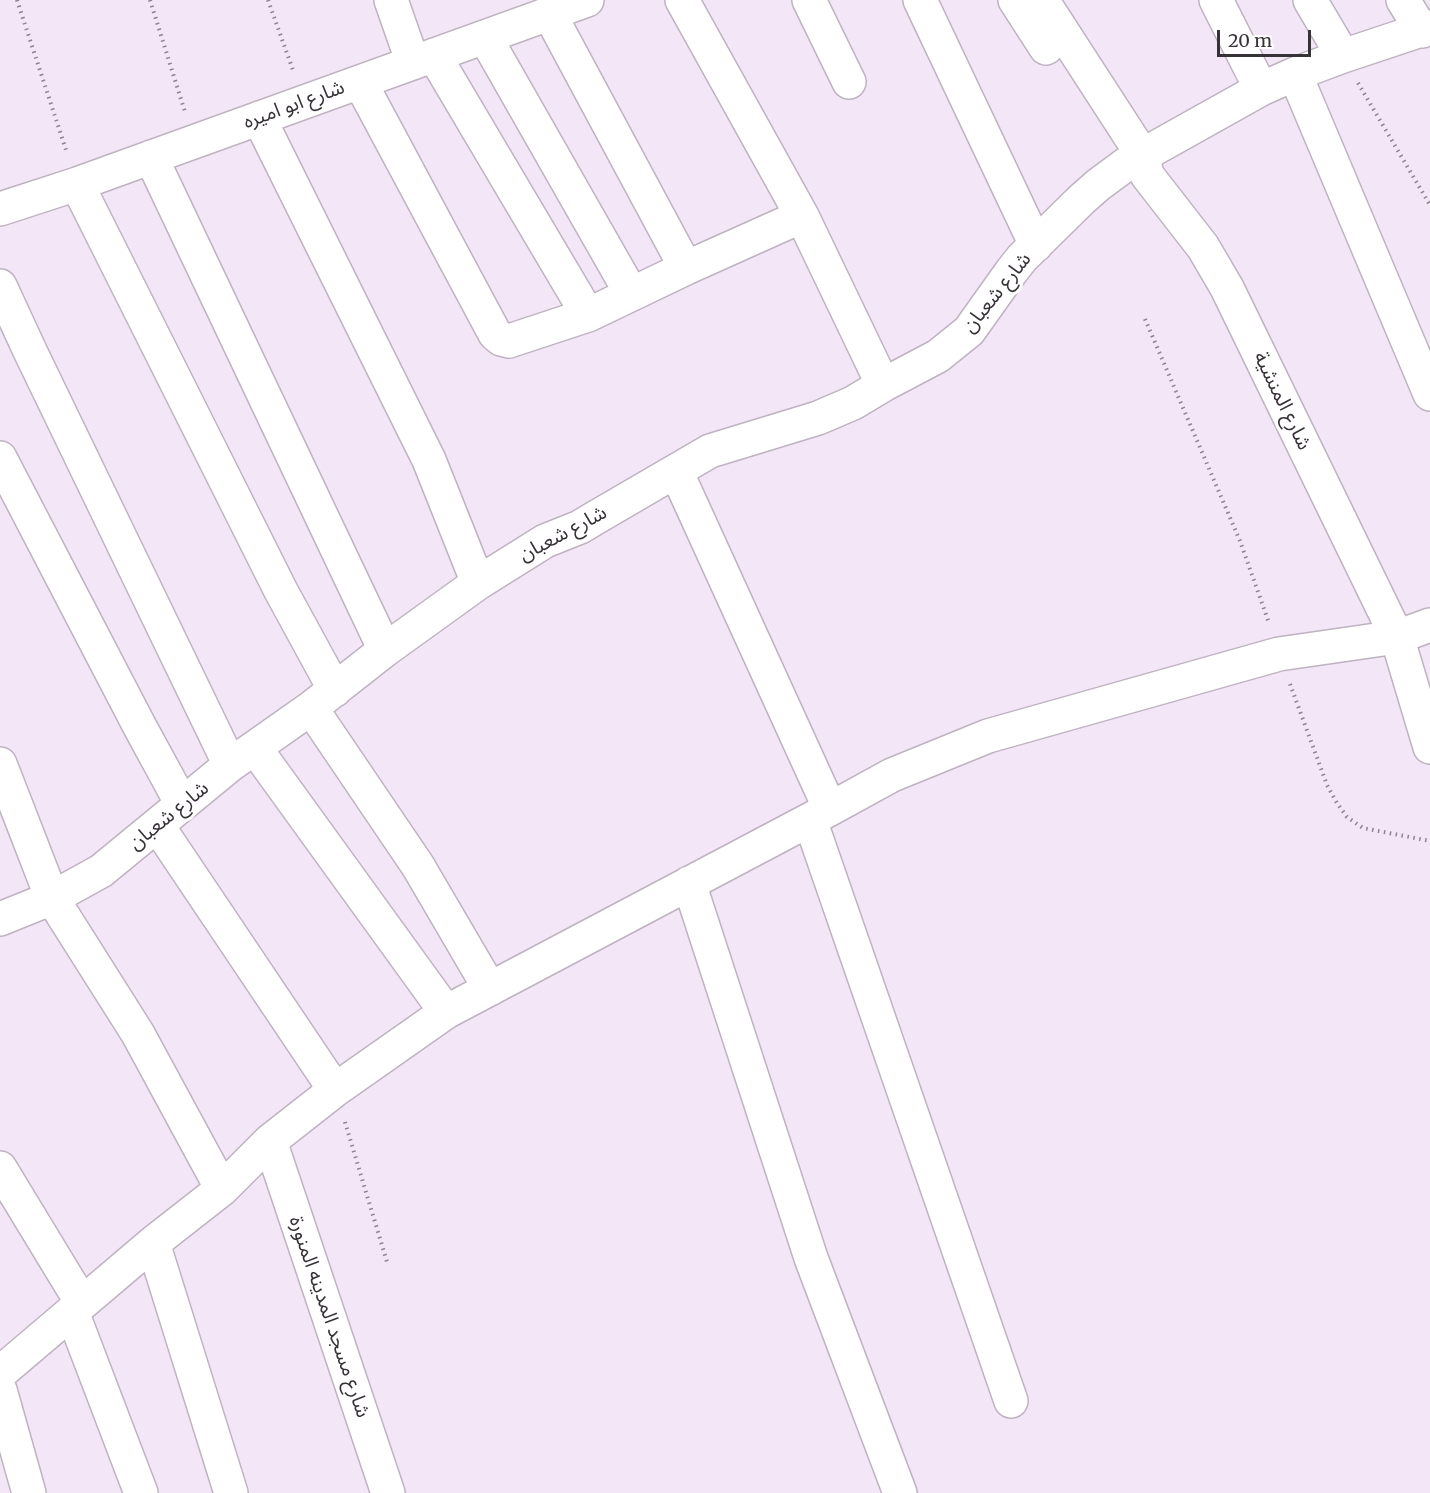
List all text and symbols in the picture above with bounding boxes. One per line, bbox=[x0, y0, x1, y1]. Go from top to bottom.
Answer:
scale bar bbox=[1220, 18, 1314, 56]
text: 20 m bbox=[1228, 29, 1272, 52]
street label: شارع ابو اميره bbox=[240, 76, 348, 134]
street label: شارع شعبان bbox=[957, 248, 1037, 338]
street label: شارع المنشية bbox=[1248, 348, 1316, 454]
street label: شارع شعبان bbox=[515, 501, 611, 567]
street label: شارع شعبان bbox=[124, 776, 214, 856]
street label: شارع مسجد المدينه المنورة bbox=[283, 1213, 375, 1421]

